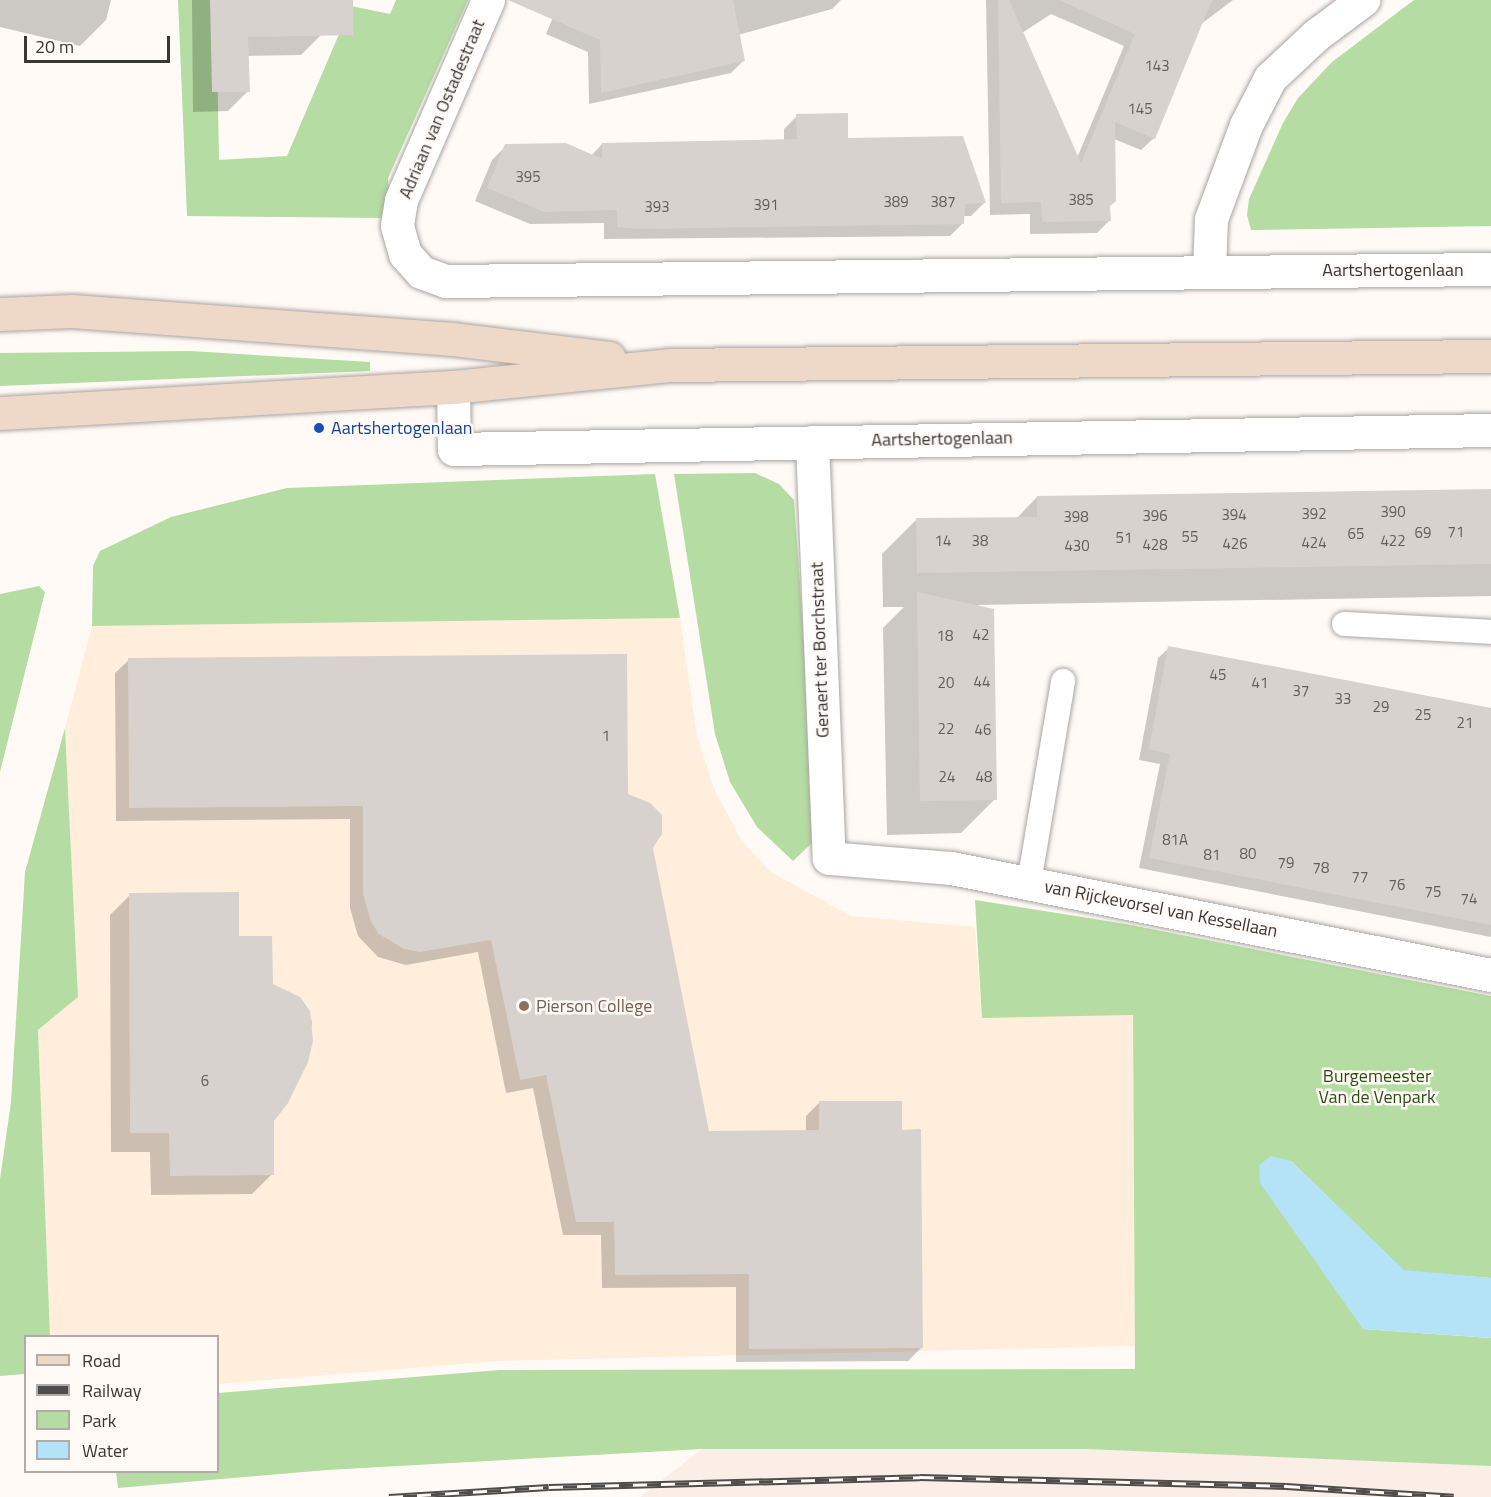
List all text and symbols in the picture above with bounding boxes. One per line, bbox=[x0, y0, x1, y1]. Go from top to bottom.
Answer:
street label: Adriaan van Ostadestraat bbox=[394, 16, 490, 202]
scale bar bbox=[27, 24, 172, 62]
text: 20 m bbox=[35, 33, 74, 60]
house number: 143 bbox=[1144, 57, 1170, 75]
house number: 145 bbox=[1127, 100, 1153, 118]
house number: 395 bbox=[515, 168, 541, 186]
house number: 385 bbox=[1068, 191, 1094, 209]
house number: 389 bbox=[883, 193, 909, 211]
house number: 387 bbox=[930, 193, 956, 211]
house number: 391 bbox=[753, 196, 779, 214]
house number: 393 bbox=[644, 198, 670, 216]
street label: Aartshertogenlaan bbox=[1322, 259, 1464, 281]
place label: Aartshertogenlaan bbox=[331, 417, 472, 439]
marker: Aartshertogenlaan bbox=[312, 421, 326, 435]
street label: Aartshertogenlaan bbox=[871, 427, 1013, 451]
house number: 390 bbox=[1380, 503, 1406, 521]
house number: 392 bbox=[1301, 505, 1327, 523]
house number: 394 bbox=[1221, 506, 1247, 524]
house number: 396 bbox=[1142, 507, 1168, 525]
house number: 398 bbox=[1063, 508, 1089, 526]
house number: 71 bbox=[1448, 523, 1464, 541]
house number: 69 bbox=[1415, 524, 1431, 542]
house number: 65 bbox=[1348, 525, 1364, 543]
house number: 55 bbox=[1182, 528, 1198, 546]
house number: 51 bbox=[1116, 529, 1132, 547]
house number: 14 bbox=[935, 532, 951, 550]
house number: 38 bbox=[972, 532, 988, 550]
house number: 422 bbox=[1380, 532, 1406, 550]
house number: 424 bbox=[1301, 534, 1327, 552]
house number: 426 bbox=[1222, 535, 1248, 553]
house number: 428 bbox=[1142, 536, 1168, 554]
house number: 430 bbox=[1064, 537, 1090, 555]
street label: Geraert ter Borchstraat bbox=[806, 562, 834, 738]
house number: 42 bbox=[973, 626, 989, 644]
house number: 18 bbox=[937, 627, 953, 645]
house number: 45 bbox=[1210, 666, 1226, 684]
house number: 44 bbox=[974, 673, 990, 691]
house number: 20 bbox=[938, 674, 954, 692]
house number: 41 bbox=[1252, 674, 1268, 692]
house number: 37 bbox=[1293, 682, 1309, 700]
house number: 33 bbox=[1335, 690, 1351, 708]
house number: 29 bbox=[1373, 698, 1389, 716]
house number: 25 bbox=[1415, 706, 1431, 724]
house number: 21 bbox=[1457, 714, 1473, 732]
house number: 22 bbox=[938, 720, 954, 738]
house number: 46 bbox=[975, 721, 991, 739]
house number: 1 bbox=[602, 727, 610, 745]
house number: 24 bbox=[939, 768, 955, 786]
house number: 48 bbox=[976, 768, 992, 786]
house number: 81A bbox=[1162, 831, 1188, 849]
house number: 80 bbox=[1240, 845, 1256, 863]
house number: 81 bbox=[1204, 846, 1220, 864]
house number: 79 bbox=[1278, 854, 1294, 872]
house number: 78 bbox=[1313, 859, 1329, 877]
house number: 77 bbox=[1352, 868, 1368, 886]
street label: van Rijckevorsel van Kessellaan bbox=[1043, 876, 1279, 942]
house number: 76 bbox=[1389, 876, 1405, 894]
house number: 75 bbox=[1425, 883, 1441, 901]
house number: 74 bbox=[1461, 890, 1477, 908]
place label: Pierson College bbox=[536, 995, 652, 1017]
marker: Pierson College bbox=[517, 999, 531, 1013]
park label: Burgemeester Van de Venpark bbox=[1318, 1066, 1436, 1108]
house number: 6 bbox=[201, 1072, 209, 1090]
legend bbox=[24, 1335, 219, 1473]
text: Road bbox=[82, 1347, 121, 1374]
text: Railway bbox=[82, 1377, 141, 1404]
text: Park bbox=[82, 1407, 116, 1434]
text: Water bbox=[82, 1437, 128, 1464]

